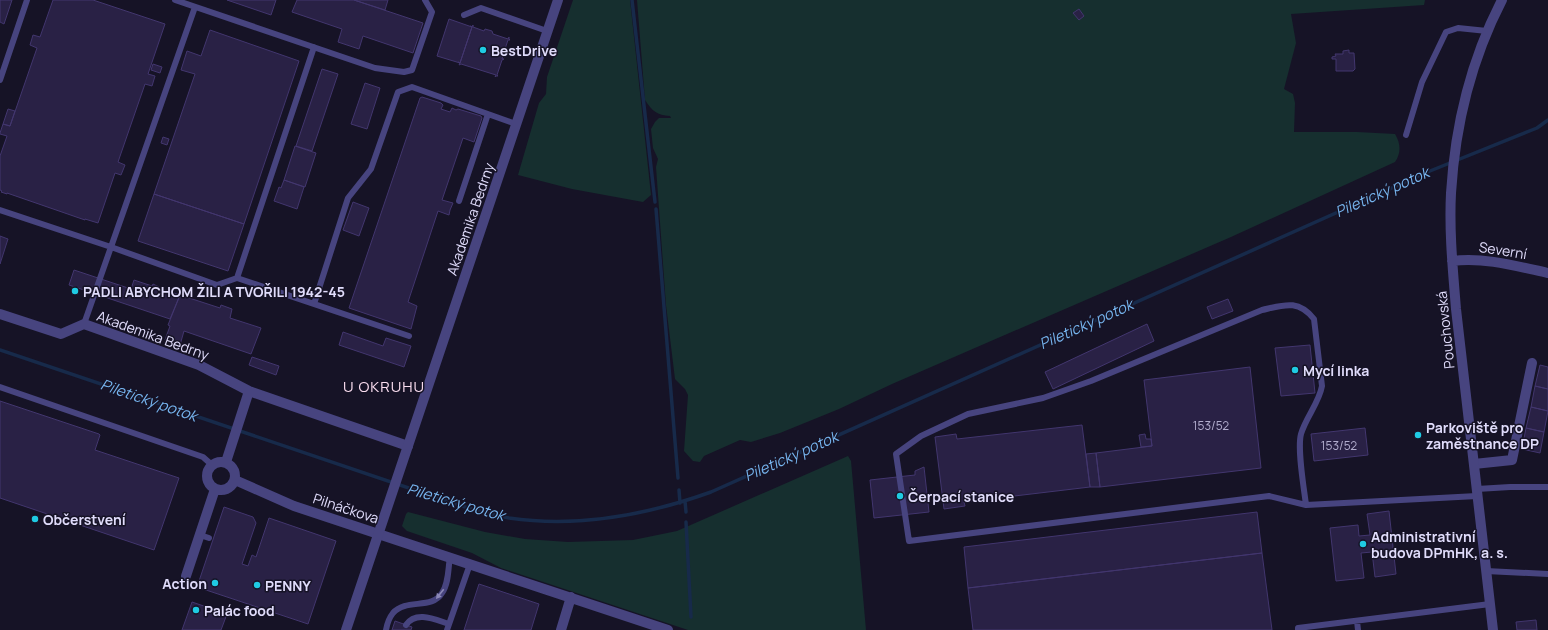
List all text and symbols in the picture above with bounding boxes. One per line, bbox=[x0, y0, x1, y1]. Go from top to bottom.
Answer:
place label: BestDrive bbox=[491, 41, 557, 60]
marker: BestDrive bbox=[478, 45, 488, 55]
street label: Akademika Bedrny bbox=[442, 160, 498, 278]
water label: Piletický potok bbox=[1332, 161, 1435, 222]
street label: Severní bbox=[1478, 237, 1528, 263]
place label: PADLI ABYCHOM ŽILI A TVOŘILI 1942-45 bbox=[83, 282, 345, 301]
marker: PADLI ABYCHOM ŽILI A TVOŘILI 1942-45 bbox=[70, 286, 80, 296]
street label: Pouchovská bbox=[1431, 290, 1459, 370]
water label: Piletický potok bbox=[1036, 293, 1139, 354]
street label: Akademika Bedrny bbox=[94, 306, 212, 364]
place label: Mycí linka bbox=[1303, 361, 1369, 380]
marker: Mycí linka bbox=[1290, 365, 1300, 375]
water label: Piletický potok bbox=[98, 374, 202, 427]
district label: U OKRUHU bbox=[343, 376, 425, 397]
house number: 153/52 bbox=[1193, 417, 1229, 434]
place label: Parkoviště pro zaměstnance DP bbox=[1426, 418, 1539, 453]
water label: Piletický potok bbox=[741, 425, 844, 486]
marker: Parkoviště pro zaměstnance DP bbox=[1413, 430, 1423, 440]
house number: 153/52 bbox=[1321, 437, 1357, 454]
water label: Piletický potok bbox=[405, 478, 510, 527]
place label: Čerpací stanice bbox=[908, 487, 1014, 506]
street label: Pilnáčkova bbox=[311, 488, 381, 528]
marker: Čerpací stanice bbox=[895, 491, 905, 501]
place label: Občerstvení bbox=[43, 510, 126, 529]
marker: Občerstvení bbox=[30, 514, 40, 524]
place label: Administrativní budova DPmHK, a. s. bbox=[1371, 527, 1508, 562]
marker: Administrativní budova DPmHK, a. s. bbox=[1358, 539, 1368, 549]
place label: Action bbox=[162, 574, 207, 593]
place label: PENNY bbox=[265, 576, 311, 595]
marker: Action bbox=[210, 578, 220, 588]
marker: PENNY bbox=[252, 580, 262, 590]
one-way arrow bbox=[436, 588, 445, 599]
place label: Palác food bbox=[204, 601, 275, 620]
marker: Palác food bbox=[191, 605, 201, 615]

